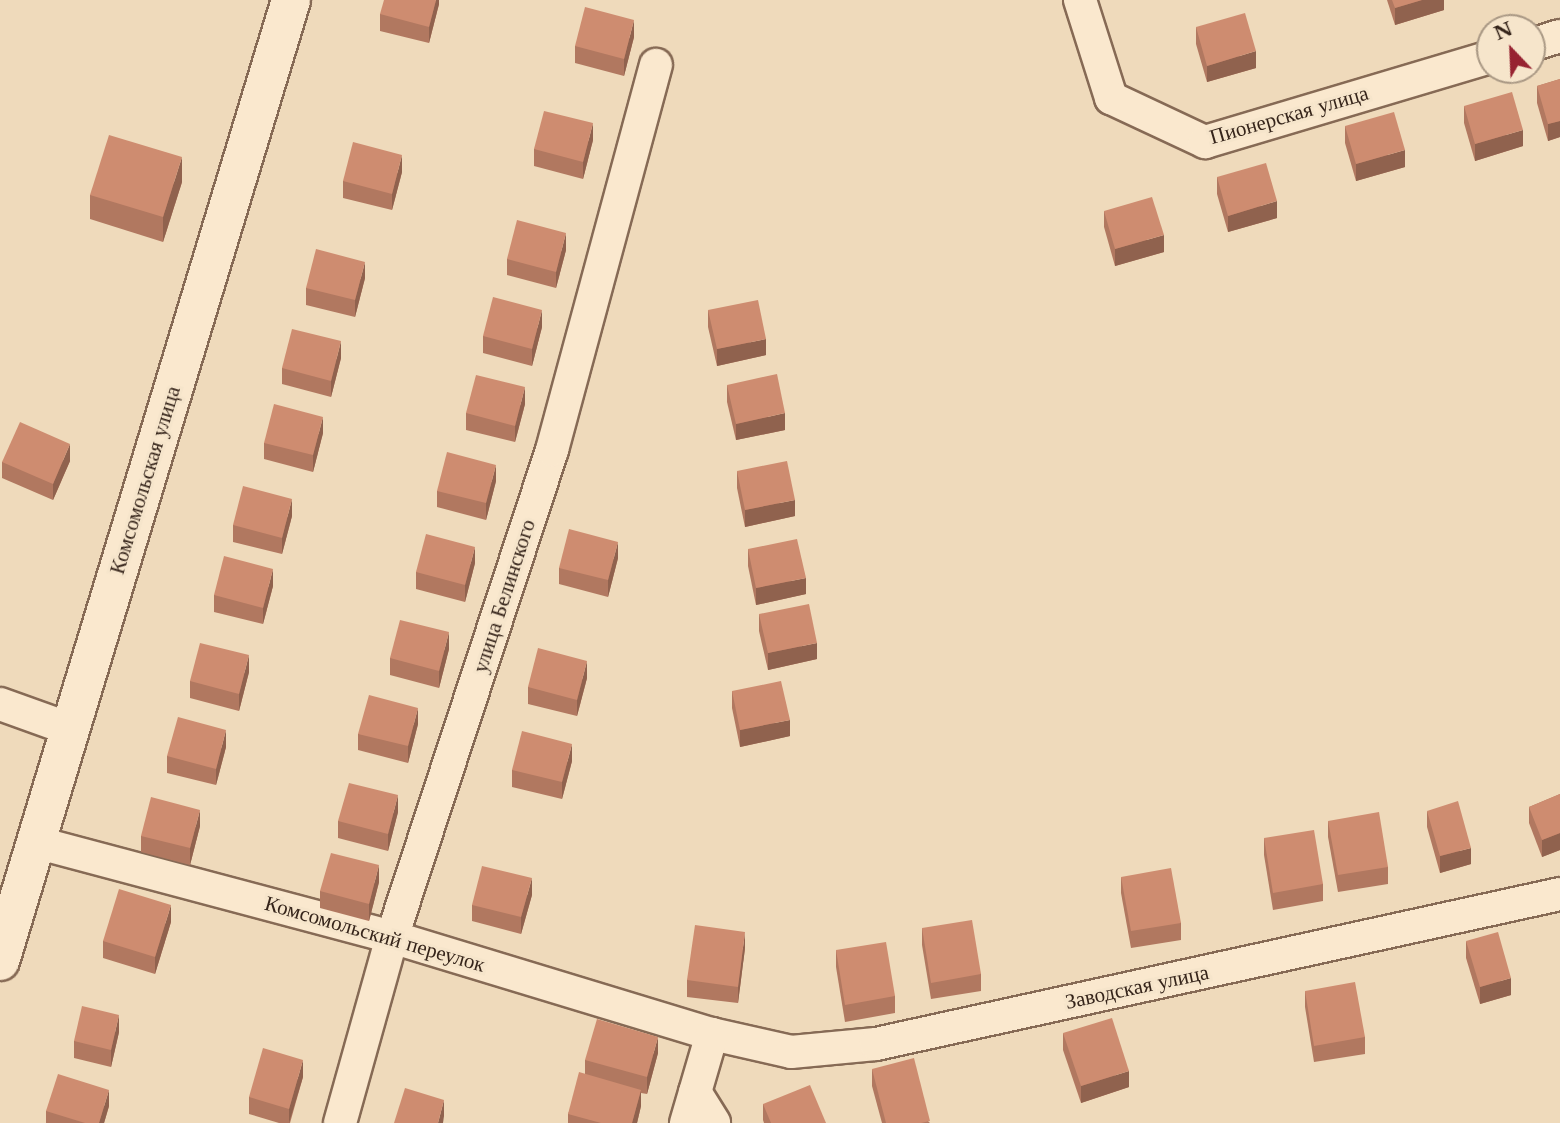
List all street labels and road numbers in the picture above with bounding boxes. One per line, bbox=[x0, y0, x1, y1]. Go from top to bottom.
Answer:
street label: Пионерская улица bbox=[1207, 80, 1371, 150]
street label: Комсомольская улица bbox=[104, 383, 186, 577]
street label: улица Белинского bbox=[467, 516, 541, 676]
street label: Комсомольский переулок bbox=[262, 890, 488, 978]
street label: Заводская улица bbox=[1063, 959, 1211, 1015]

